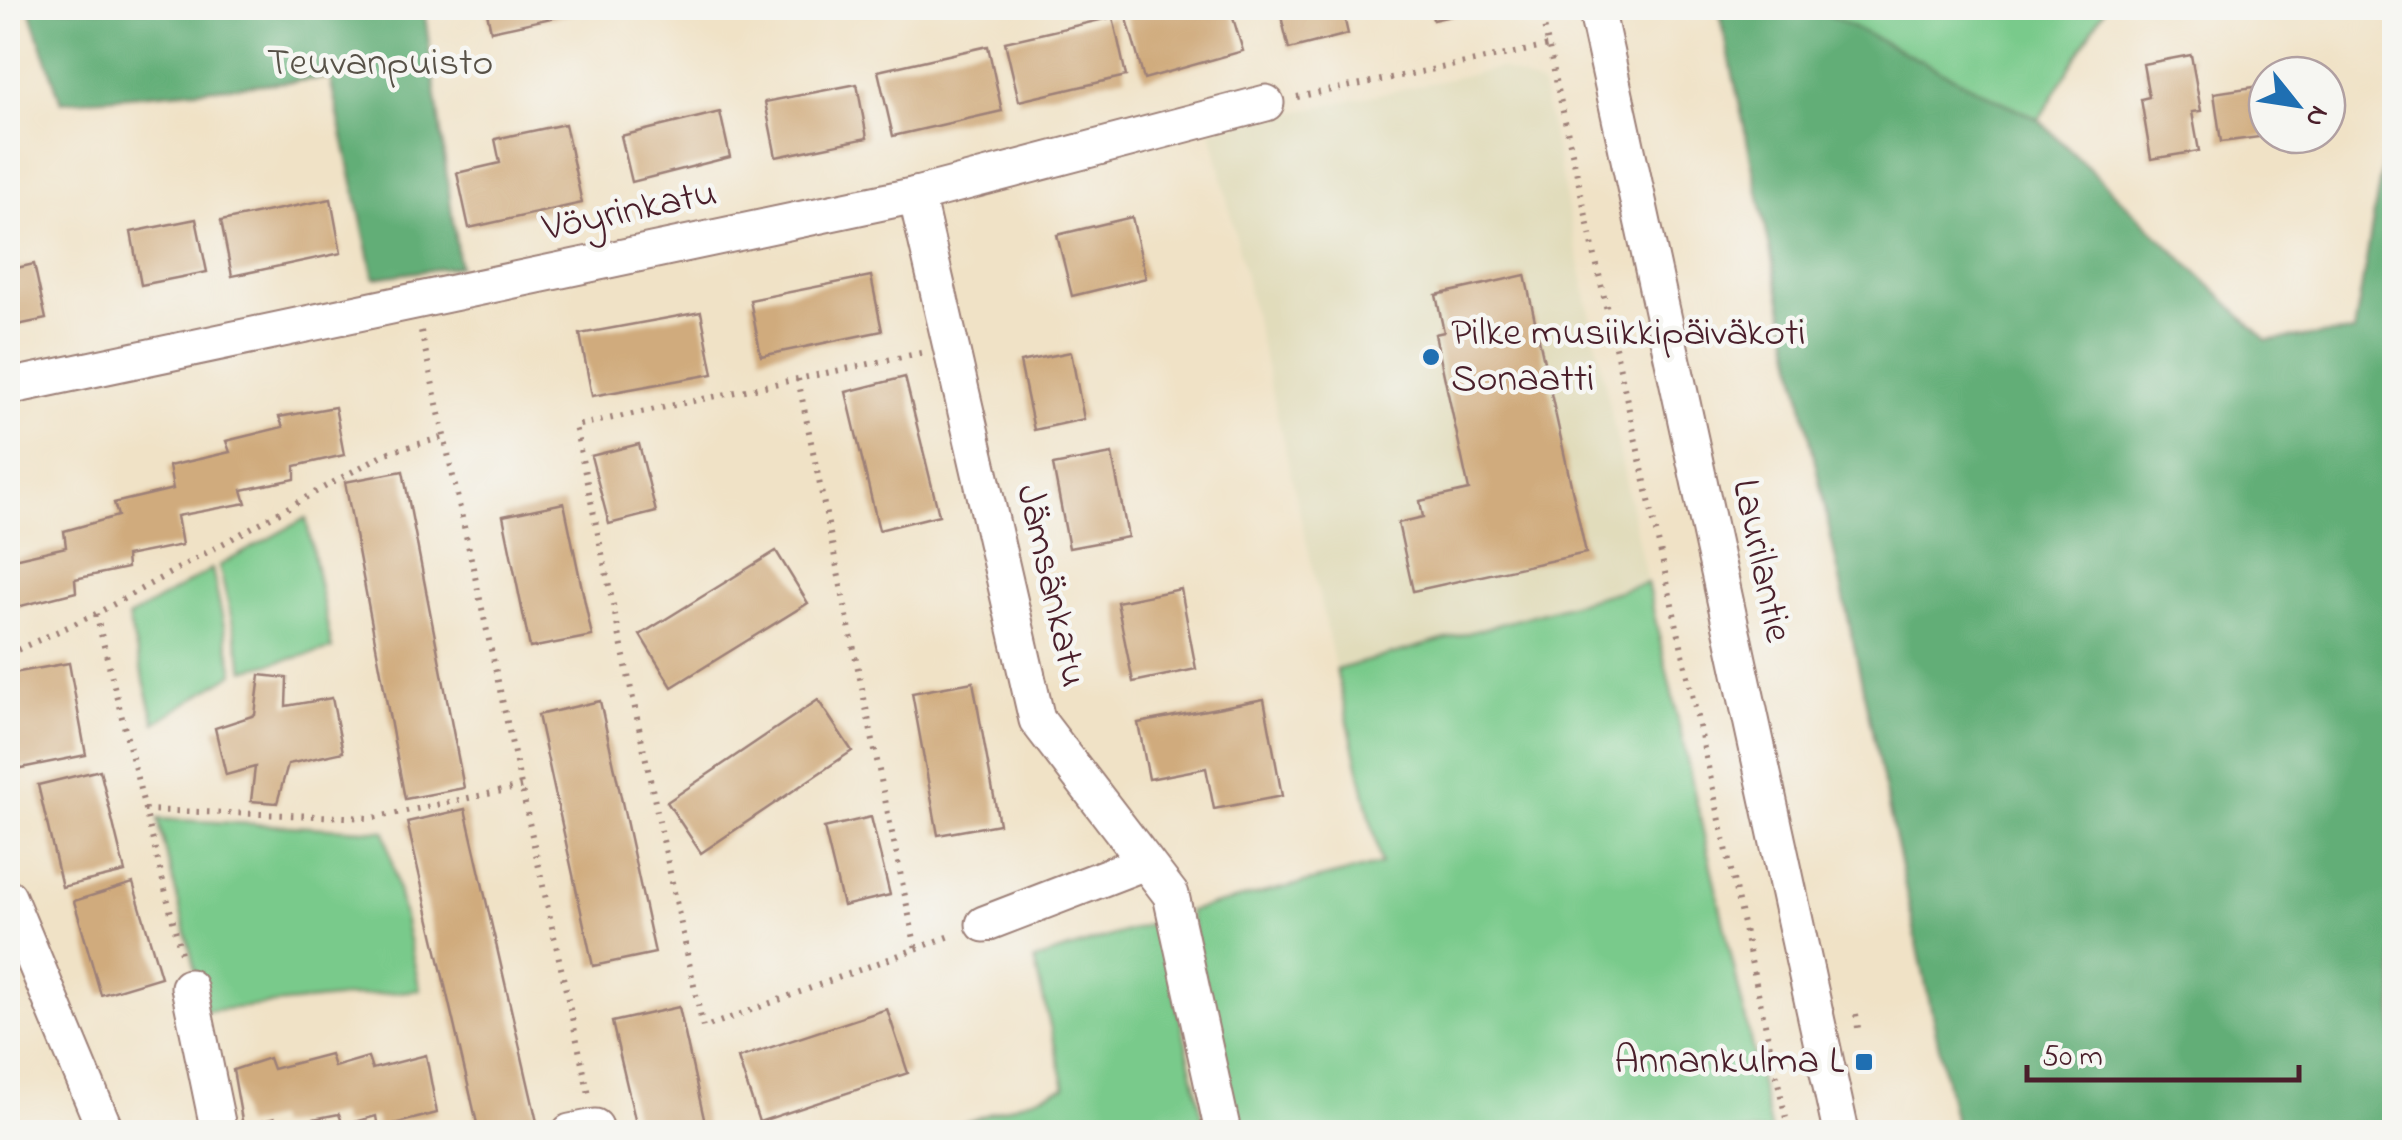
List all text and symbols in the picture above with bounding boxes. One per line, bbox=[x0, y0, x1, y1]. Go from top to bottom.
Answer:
park label: Teuvanpuisto bbox=[267, 35, 493, 94]
north arrow bbox=[2247, 55, 2347, 155]
text: N bbox=[2293, 97, 2338, 134]
street label: Vöyrinkatu bbox=[537, 165, 722, 259]
place label: Pilke musiikkipäiväkoti Sonaatti bbox=[1451, 305, 1806, 410]
marker: Pilke musiikkipäiväkoti Sonaatti bbox=[1420, 346, 1442, 368]
street label: Laurilantie bbox=[1714, 474, 1806, 648]
street label: Jämsänkatu bbox=[998, 479, 1102, 693]
scale bar bbox=[2027, 1020, 2300, 1082]
place label: Annankulma L bbox=[1614, 1033, 1844, 1092]
text: 50 m bbox=[2042, 1036, 2103, 1080]
marker: Annankulma L bbox=[1853, 1051, 1875, 1073]

